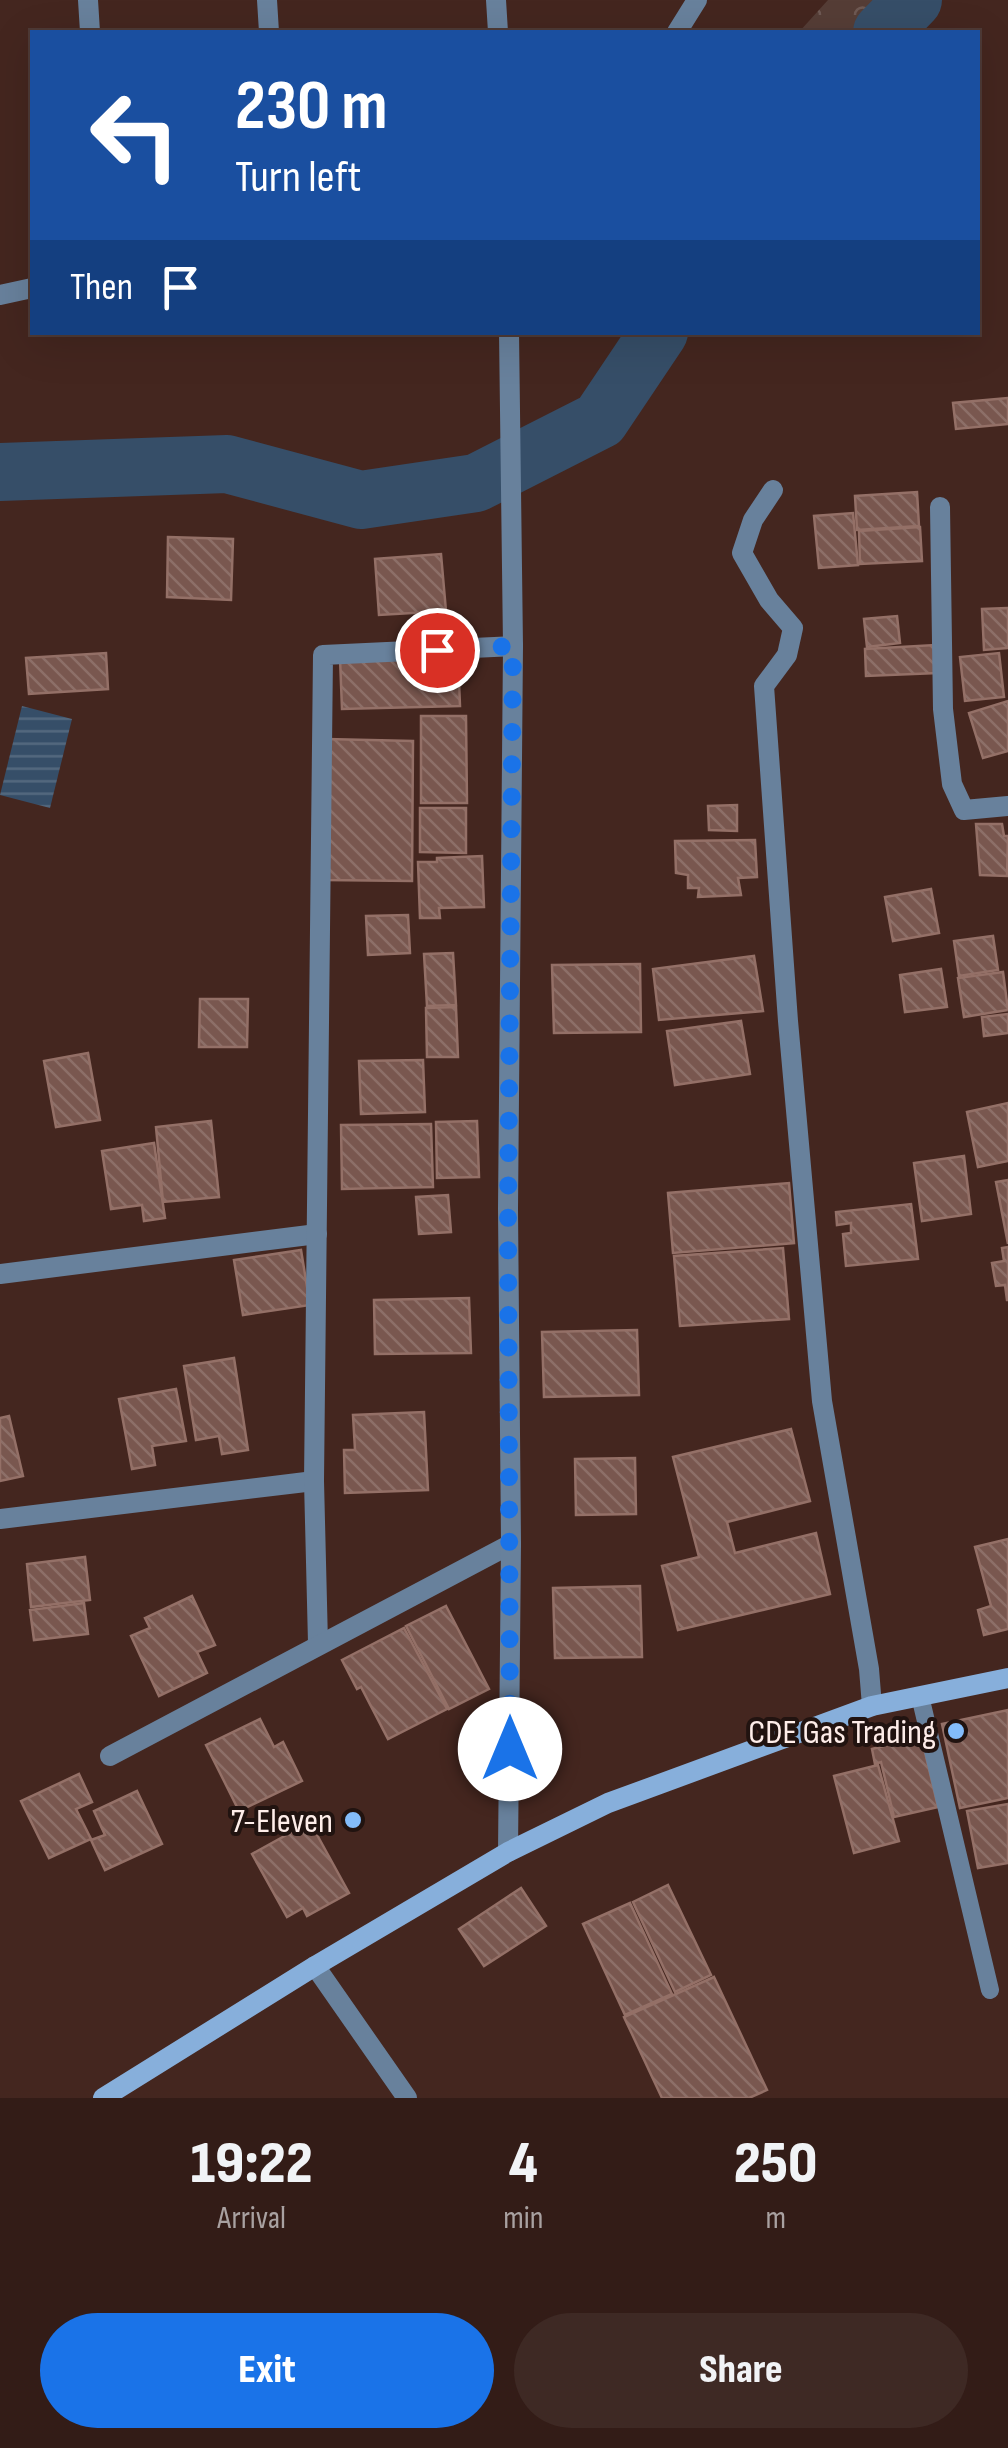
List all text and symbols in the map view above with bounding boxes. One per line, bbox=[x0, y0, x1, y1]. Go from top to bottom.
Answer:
text: 230 m bbox=[235, 65, 388, 149]
icon: left bbox=[70, 70, 200, 200]
text: Turn left bbox=[235, 150, 361, 205]
icon: arrive bbox=[153, 260, 208, 315]
text: Then bbox=[70, 265, 133, 310]
pin bbox=[395, 608, 480, 693]
icon: arrive bbox=[410, 623, 465, 678]
position arrow bbox=[458, 1697, 562, 1801]
place label: CDE Gas Trading bbox=[748, 1711, 936, 1754]
marker: CDE Gas Trading bbox=[945, 1720, 967, 1742]
place label: 7-Eleven bbox=[231, 1800, 333, 1843]
marker: 7-Eleven bbox=[342, 1809, 364, 1831]
text: 19:22 bbox=[191, 2128, 313, 2200]
text: 4 bbox=[509, 2128, 538, 2200]
text: 250 bbox=[734, 2128, 817, 2200]
text: Arrival bbox=[217, 2199, 286, 2238]
text: min bbox=[503, 2199, 543, 2238]
text: m bbox=[765, 2199, 786, 2238]
button: Exit bbox=[40, 2313, 494, 2428]
button: Share bbox=[514, 2313, 968, 2428]

